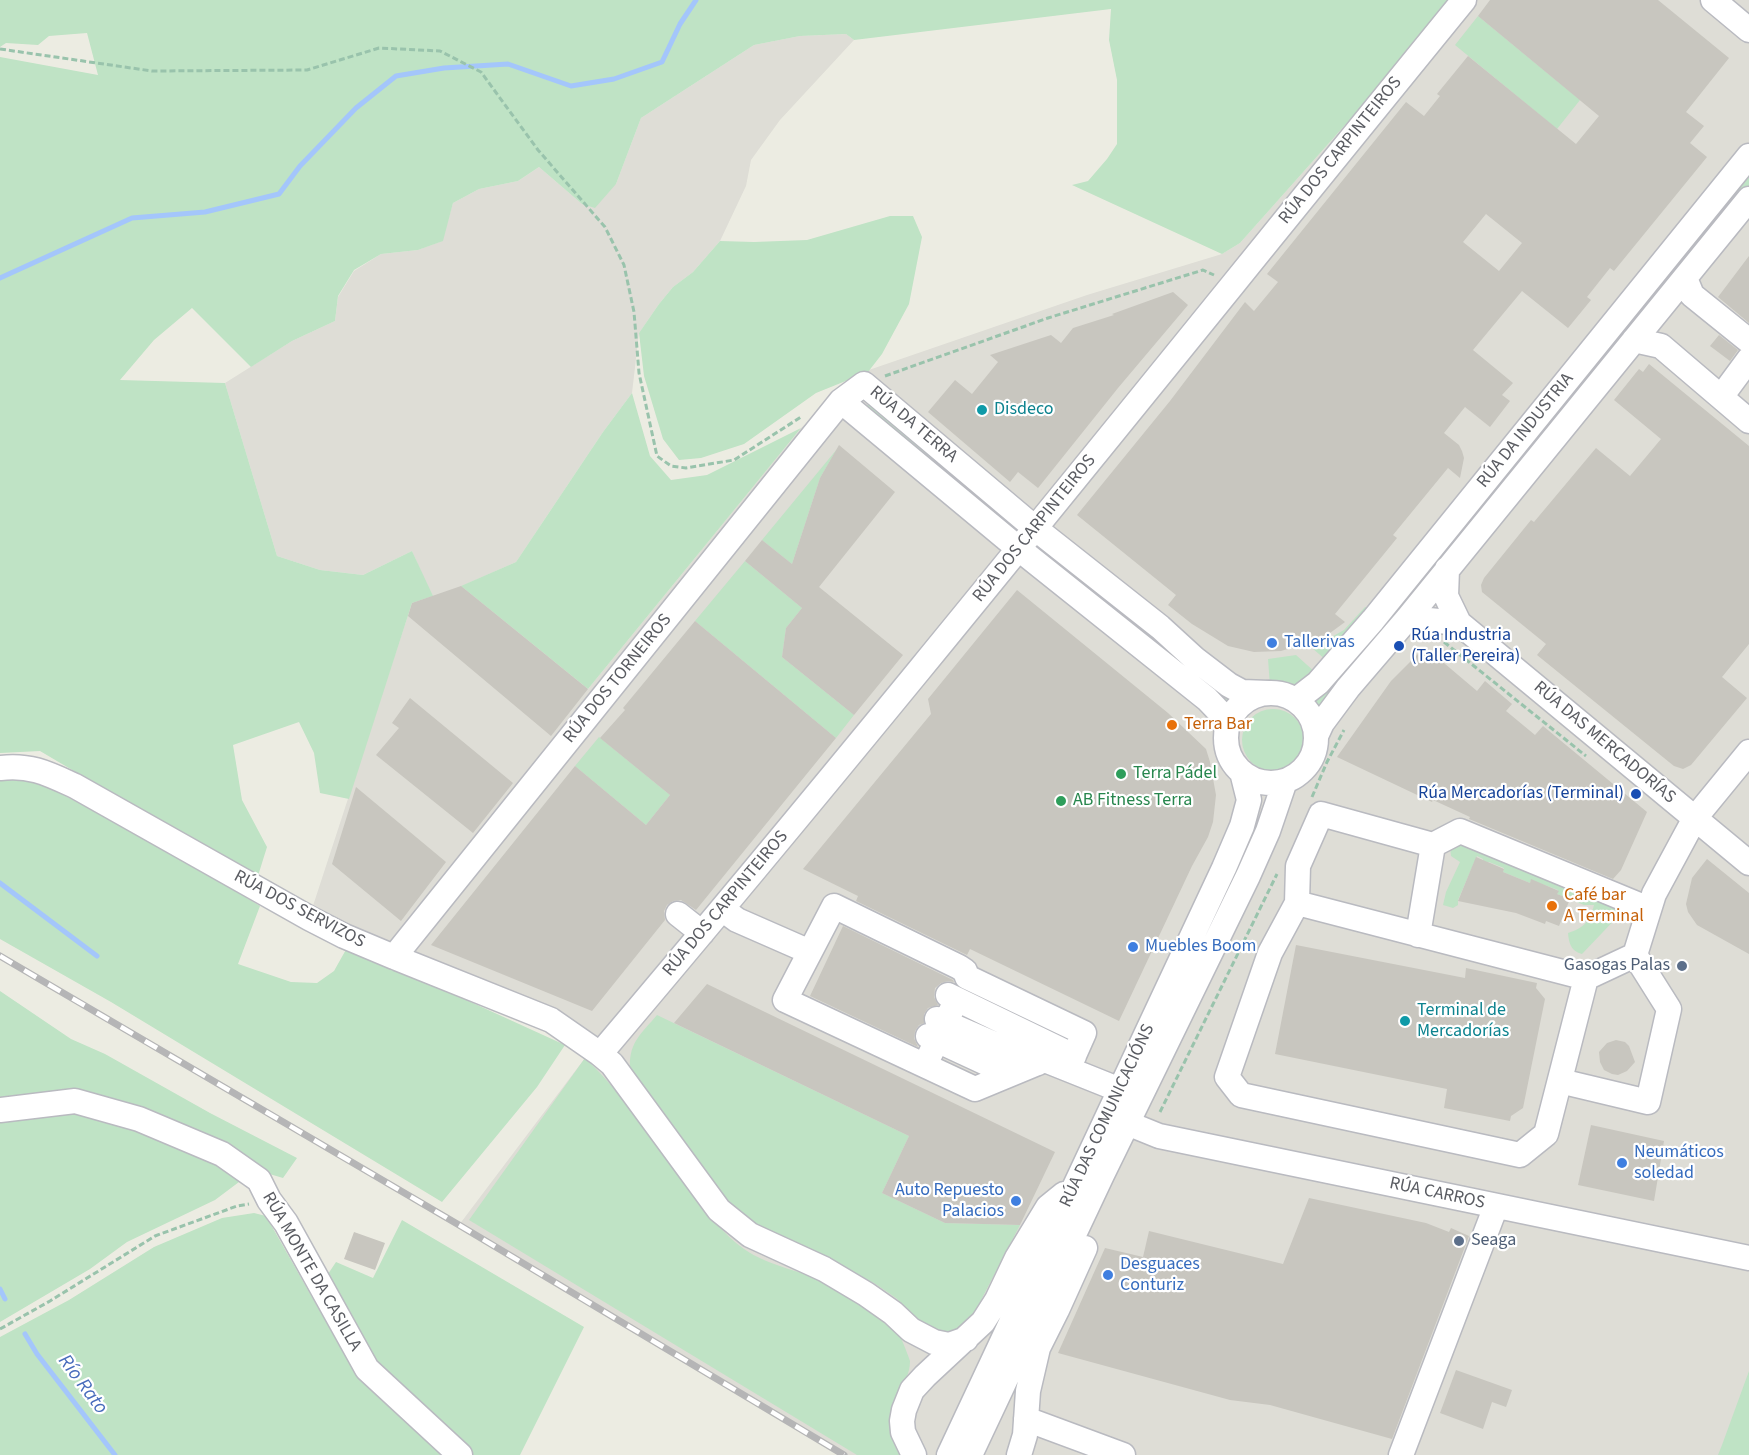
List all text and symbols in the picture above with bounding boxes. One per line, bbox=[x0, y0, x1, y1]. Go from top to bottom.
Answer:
street label: RÚA DOS CARPINTEIROS bbox=[1275, 73, 1407, 229]
street label: RÚA DA INDUSTRIA bbox=[1473, 369, 1579, 493]
street label: RÚA DA TERRA bbox=[864, 382, 962, 468]
place label: Disdeco bbox=[994, 399, 1054, 421]
marker: Disdeco bbox=[975, 403, 989, 417]
street label: RÚA DOS CARPINTEIROS bbox=[969, 451, 1101, 607]
street label: RÚA DOS TORNEIROS bbox=[559, 610, 677, 748]
place label: Rúa Industria (Taller Pereira) bbox=[1411, 625, 1520, 668]
place label: Tallerivas bbox=[1284, 632, 1355, 654]
marker: Tallerivas bbox=[1265, 636, 1279, 650]
marker: Rúa Industria (Taller Pereira) bbox=[1392, 639, 1406, 653]
street label: RÚA DAS MERCADORÍAS bbox=[1528, 677, 1680, 809]
place label: Terra Bar bbox=[1184, 714, 1252, 736]
marker: Terra Bar bbox=[1165, 718, 1179, 732]
place label: Terra Pádel bbox=[1133, 763, 1217, 785]
marker: Terra Pádel bbox=[1114, 767, 1128, 781]
place label: Rúa Mercadorías (Terminal) bbox=[1418, 783, 1624, 805]
marker: Rúa Mercadorías (Terminal) bbox=[1629, 787, 1643, 801]
place label: AB Fitness Terra bbox=[1073, 790, 1192, 812]
marker: AB Fitness Terra bbox=[1054, 794, 1068, 808]
street label: RÚA DOS CARPINTEIROS bbox=[659, 827, 793, 981]
street label: RÚA DOS SERVIZOS bbox=[230, 866, 368, 954]
place label: Café bar A Terminal bbox=[1564, 885, 1644, 928]
marker: Café bar A Terminal bbox=[1545, 899, 1559, 913]
place label: Muebles Boom bbox=[1145, 936, 1256, 958]
marker: Muebles Boom bbox=[1126, 940, 1140, 954]
place label: Gasogas Palas bbox=[1564, 955, 1670, 977]
marker: Gasogas Palas bbox=[1675, 959, 1689, 973]
place label: Terminal de Mercadorías bbox=[1417, 1000, 1509, 1042]
marker: Terminal de Mercadorías bbox=[1398, 1014, 1412, 1028]
street label: RÚA DAS COMUNICACIÓNS bbox=[1056, 1021, 1160, 1211]
place label: Neumáticos soledad bbox=[1634, 1142, 1724, 1184]
marker: Neumáticos soledad bbox=[1615, 1156, 1629, 1170]
street label: RÚA CARROS bbox=[1387, 1173, 1487, 1215]
place label: Auto Repuesto Palacios bbox=[895, 1180, 1004, 1222]
street label: RÚA MONTE DA CASILLA bbox=[257, 1189, 365, 1355]
marker: Auto Repuesto Palacios bbox=[1009, 1194, 1023, 1208]
place label: Seaga bbox=[1471, 1230, 1516, 1252]
marker: Seaga bbox=[1452, 1234, 1466, 1248]
place label: Desguaces Conturiz bbox=[1120, 1254, 1200, 1296]
marker: Desguaces Conturiz bbox=[1101, 1268, 1115, 1282]
water label: Río Rato bbox=[52, 1351, 112, 1419]

